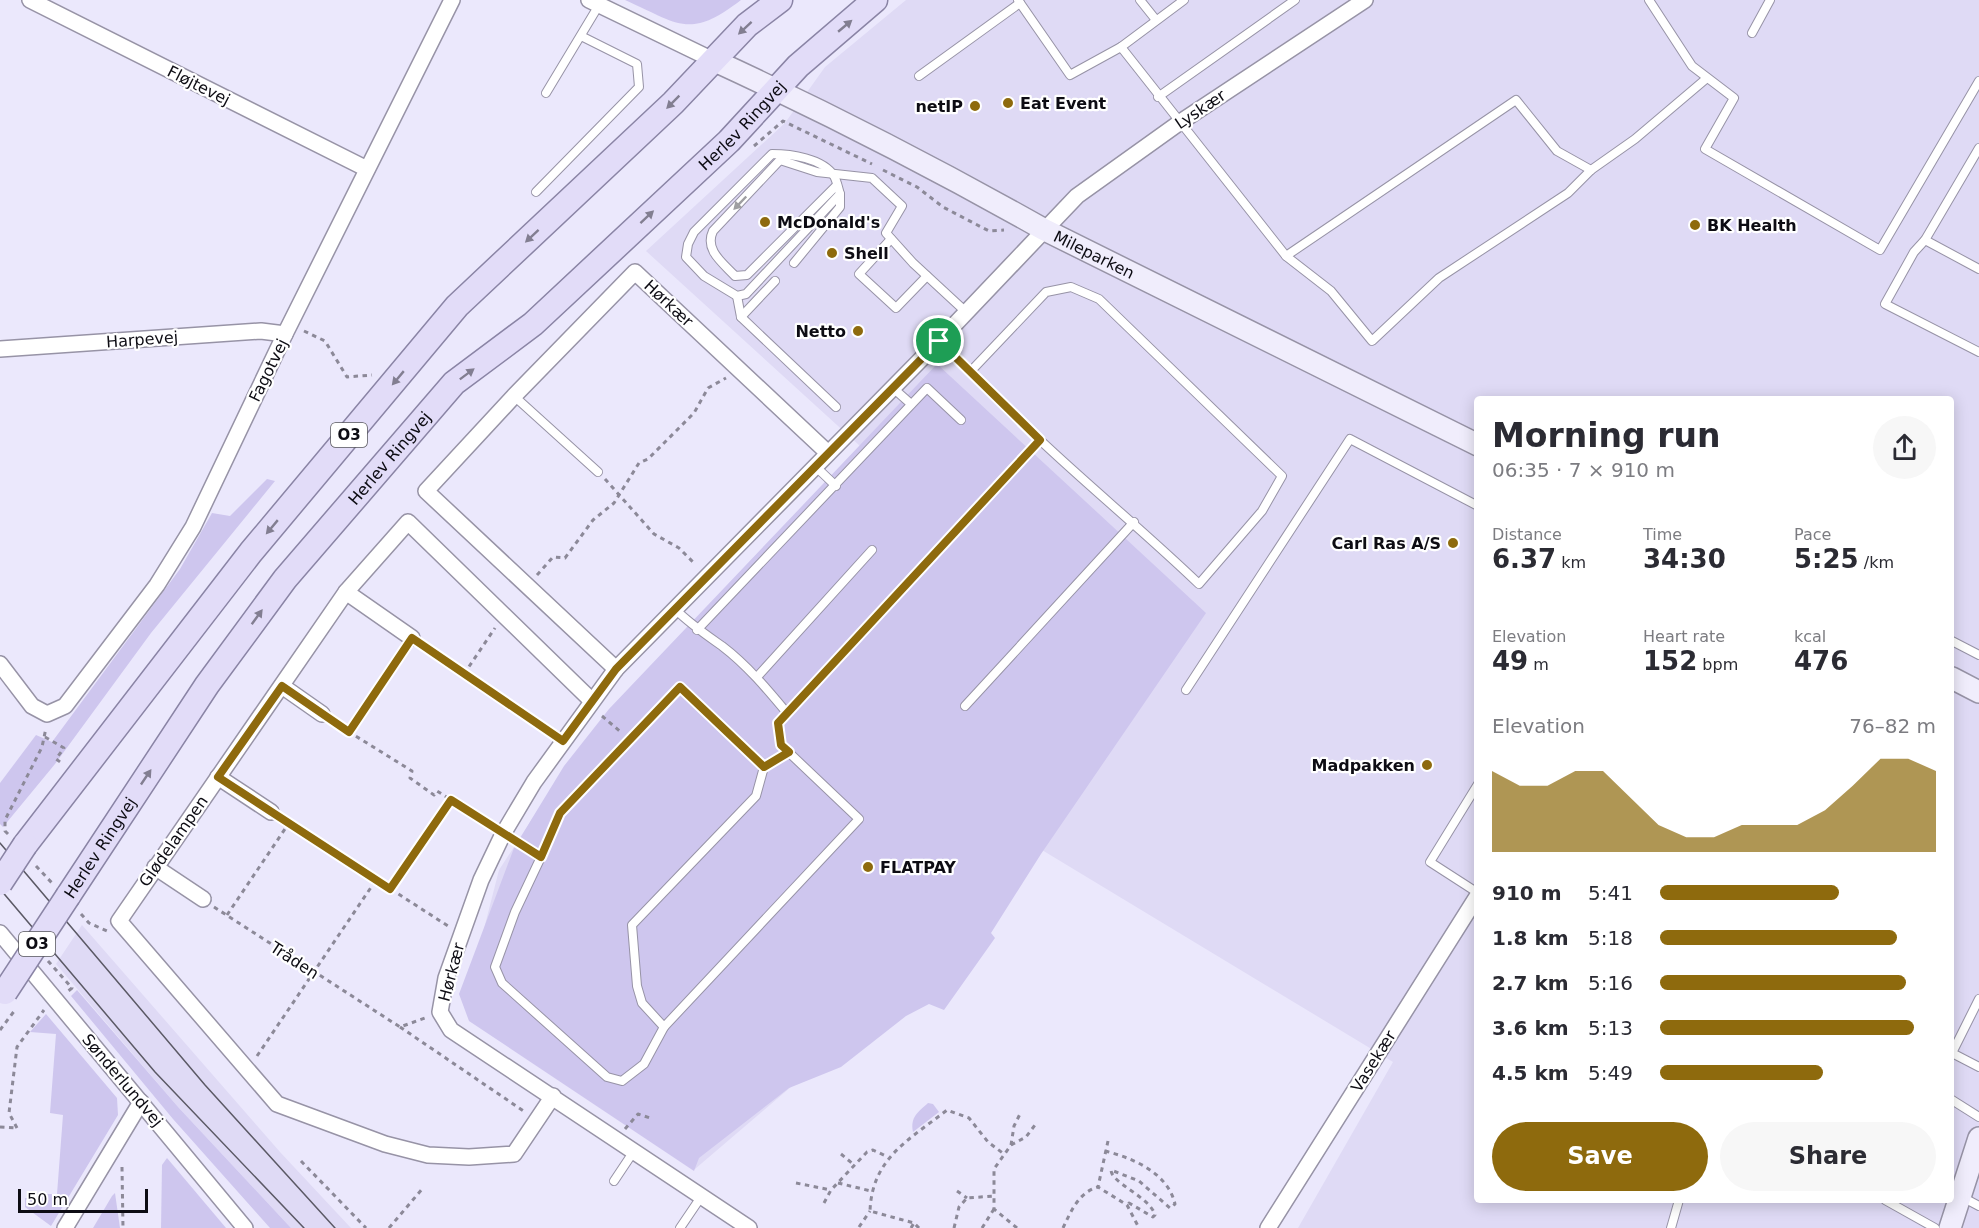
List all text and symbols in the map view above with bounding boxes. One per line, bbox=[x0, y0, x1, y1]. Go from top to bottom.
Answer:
one-way arrow bbox=[837, 20, 852, 32]
one-way arrow bbox=[738, 21, 753, 34]
street label: Fløjtevej bbox=[164, 62, 233, 109]
street label: Herlev Ringvej bbox=[695, 77, 790, 174]
street label: Lyskær bbox=[1171, 85, 1229, 133]
place label: Eat Event bbox=[1020, 94, 1107, 113]
one-way arrow bbox=[667, 95, 681, 109]
marker: Eat Event bbox=[1001, 96, 1015, 110]
place label: netIP bbox=[915, 97, 963, 116]
marker: netIP bbox=[968, 99, 982, 113]
one-way arrow bbox=[733, 195, 747, 210]
one-way arrow bbox=[640, 211, 654, 225]
place label: McDonald's bbox=[777, 213, 880, 232]
marker: McDonald's bbox=[758, 215, 772, 229]
place label: BK Health bbox=[1707, 216, 1797, 235]
marker: BK Health bbox=[1688, 218, 1702, 232]
street label: Mileparken bbox=[1050, 227, 1138, 283]
one-way arrow bbox=[524, 229, 539, 243]
place label: Shell bbox=[844, 244, 889, 263]
marker: Shell bbox=[825, 246, 839, 260]
street label: Hørkær bbox=[640, 276, 697, 331]
pin bbox=[913, 315, 964, 366]
place label: Netto bbox=[795, 322, 846, 341]
marker: Netto bbox=[851, 324, 865, 338]
icon: arrive bbox=[922, 324, 955, 357]
street label: Harpevej bbox=[105, 328, 179, 351]
street label: Fagotvej bbox=[245, 336, 292, 405]
one-way arrow bbox=[458, 368, 474, 380]
one-way arrow bbox=[391, 370, 404, 386]
street label: Herlev Ringvej bbox=[344, 408, 435, 509]
text: Morning run bbox=[1492, 416, 1720, 455]
button: share bbox=[1873, 416, 1936, 479]
road number: O3 bbox=[331, 423, 367, 447]
text: 06:35 · 7 × 910 m bbox=[1492, 458, 1675, 482]
one-way arrow bbox=[266, 519, 279, 534]
text: Distance bbox=[1492, 525, 1562, 544]
text: Time bbox=[1643, 525, 1682, 544]
text: Pace bbox=[1794, 525, 1831, 544]
place label: Carl Ras A/S bbox=[1332, 534, 1441, 553]
marker: Carl Ras A/S bbox=[1446, 536, 1460, 550]
text: 6.37 bbox=[1492, 544, 1556, 574]
text: 34:30 bbox=[1643, 544, 1726, 574]
text: 5:25 bbox=[1794, 544, 1859, 574]
text: km bbox=[1556, 553, 1586, 572]
text: /km bbox=[1859, 553, 1894, 572]
one-way arrow bbox=[251, 609, 263, 624]
text: Elevation bbox=[1492, 627, 1566, 646]
text: Heart rate bbox=[1643, 627, 1725, 646]
text: kcal bbox=[1794, 627, 1826, 646]
text: 49 bbox=[1492, 646, 1528, 676]
text: 152 bbox=[1643, 646, 1697, 676]
text: 476 bbox=[1794, 646, 1848, 676]
text: m bbox=[1528, 655, 1549, 674]
text: bpm bbox=[1697, 655, 1738, 674]
text: Elevation bbox=[1492, 714, 1585, 738]
text: 76–82 m bbox=[1849, 714, 1936, 738]
place label: Madpakken bbox=[1311, 756, 1415, 775]
marker: Madpakken bbox=[1420, 758, 1434, 772]
one-way arrow bbox=[140, 769, 152, 785]
street label: Glødelampen bbox=[135, 792, 212, 890]
street label: Herlev Ringvej bbox=[60, 794, 140, 902]
place label: FLATPAY bbox=[880, 858, 956, 877]
marker: FLATPAY bbox=[861, 860, 875, 874]
text: 910 m bbox=[1492, 881, 1562, 905]
text: 5:41 bbox=[1588, 881, 1633, 905]
text: 1.8 km bbox=[1492, 926, 1569, 950]
text: 5:18 bbox=[1588, 926, 1633, 950]
road number: O3 bbox=[19, 932, 55, 956]
street label: Tråden bbox=[266, 937, 323, 983]
street label: Hørkær bbox=[435, 940, 469, 1004]
text: 2.7 km bbox=[1492, 971, 1569, 995]
text: 5:16 bbox=[1588, 971, 1633, 995]
text: 3.6 km bbox=[1492, 1016, 1569, 1040]
text: 5:13 bbox=[1588, 1016, 1633, 1040]
street label: Vasekær bbox=[1347, 1027, 1400, 1096]
street label: Sønderlundvej bbox=[78, 1030, 167, 1131]
text: 4.5 km bbox=[1492, 1061, 1569, 1085]
text: 5:49 bbox=[1588, 1061, 1633, 1085]
button: Save bbox=[1492, 1122, 1708, 1191]
button: Share bbox=[1720, 1122, 1936, 1191]
scale bar bbox=[18, 1186, 148, 1214]
text: 50 m bbox=[27, 1190, 68, 1209]

